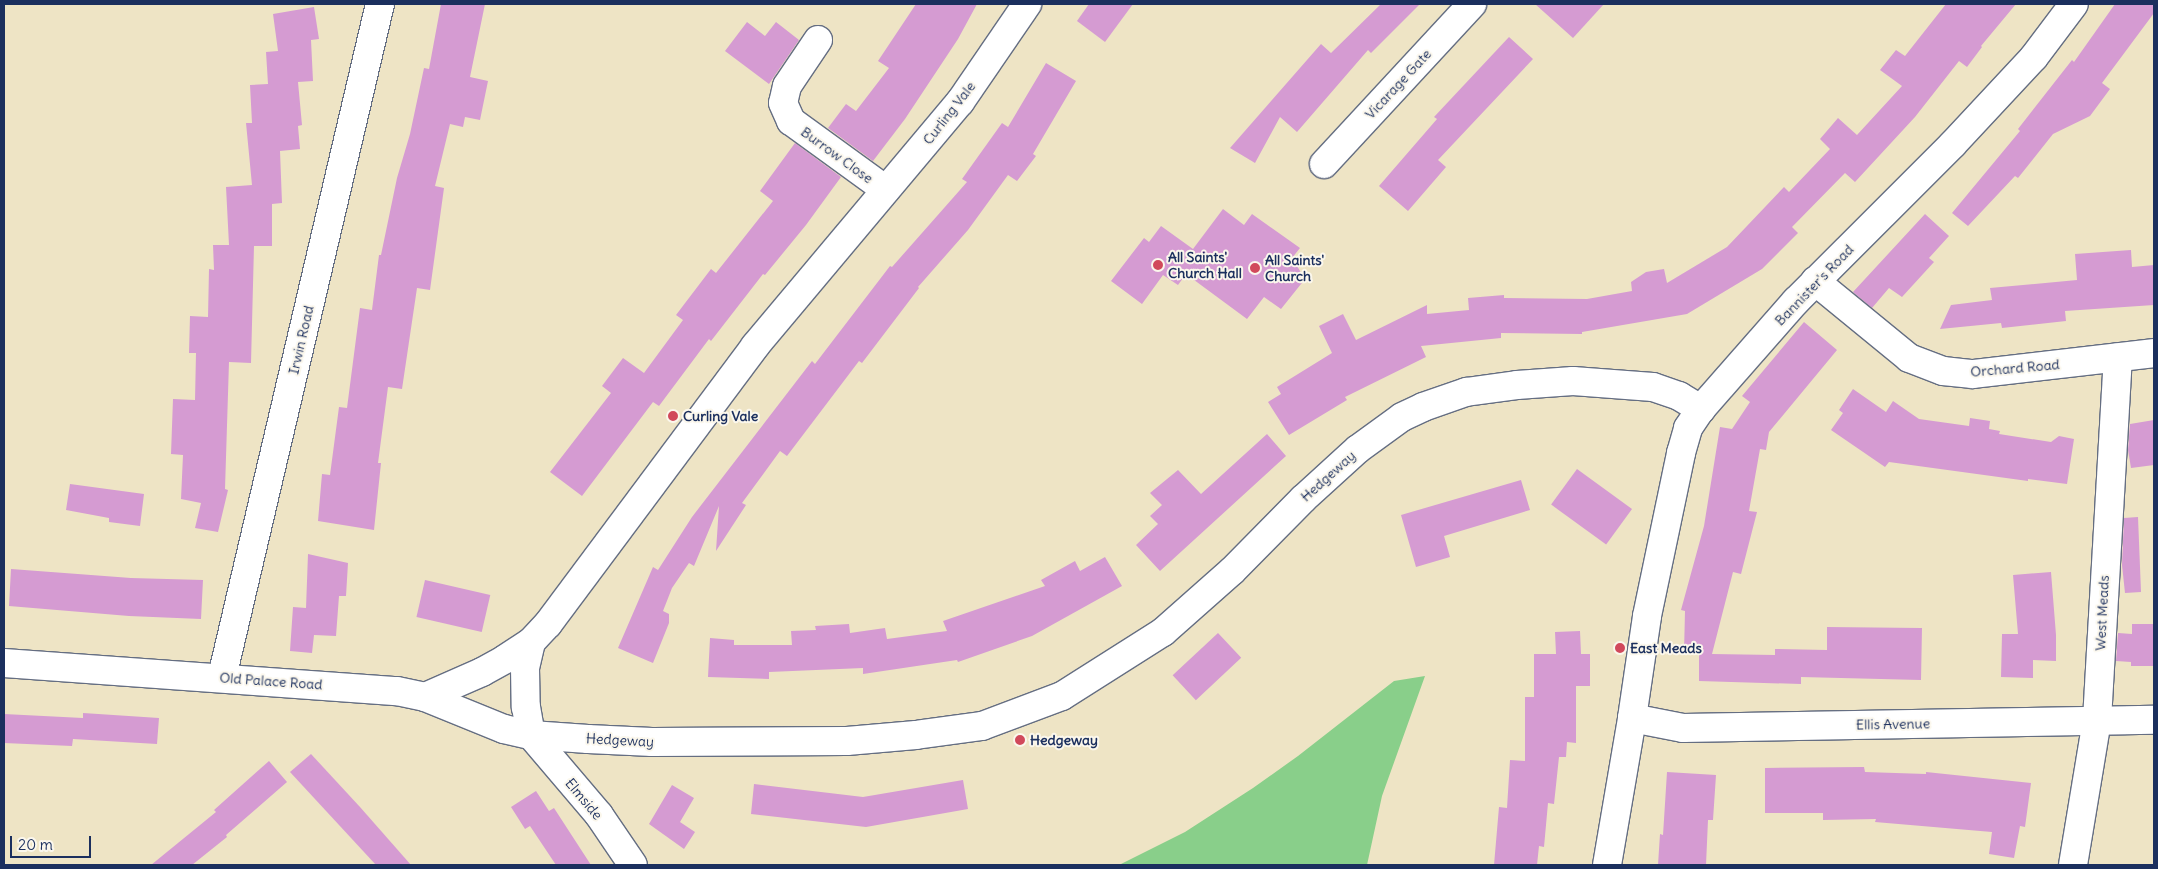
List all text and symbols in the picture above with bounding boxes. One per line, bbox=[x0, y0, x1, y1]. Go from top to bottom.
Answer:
street label: Vicarage Gate bbox=[1361, 46, 1435, 122]
street label: Curling Vale bbox=[919, 78, 979, 148]
street label: Burrow Close bbox=[798, 123, 876, 187]
street label: Bannister's Road bbox=[1771, 241, 1857, 329]
place label: All Saints' Church Hall bbox=[1168, 249, 1242, 282]
place label: All Saints' Church bbox=[1265, 252, 1324, 284]
marker: All Saints' Church Hall bbox=[1152, 259, 1164, 271]
marker: All Saints' Church bbox=[1249, 262, 1261, 274]
street label: Irwin Road bbox=[285, 304, 317, 376]
street label: Orchard Road bbox=[1970, 356, 2060, 380]
place label: Curling Vale bbox=[683, 408, 758, 424]
marker: Curling Vale bbox=[667, 410, 679, 422]
street label: Hedgeway bbox=[1297, 447, 1359, 505]
street label: West Meads bbox=[2092, 575, 2112, 651]
place label: East Meads bbox=[1630, 640, 1702, 656]
marker: East Meads bbox=[1614, 642, 1626, 654]
street label: Old Palace Road bbox=[219, 669, 323, 693]
street label: Ellis Avenue bbox=[1856, 715, 1930, 733]
street label: Hedgeway bbox=[586, 730, 654, 750]
place label: Hedgeway bbox=[1030, 732, 1098, 748]
marker: Hedgeway bbox=[1014, 734, 1026, 746]
street label: Elmside bbox=[562, 775, 606, 823]
scale bar bbox=[12, 826, 94, 858]
text: 20 m bbox=[18, 835, 53, 854]

